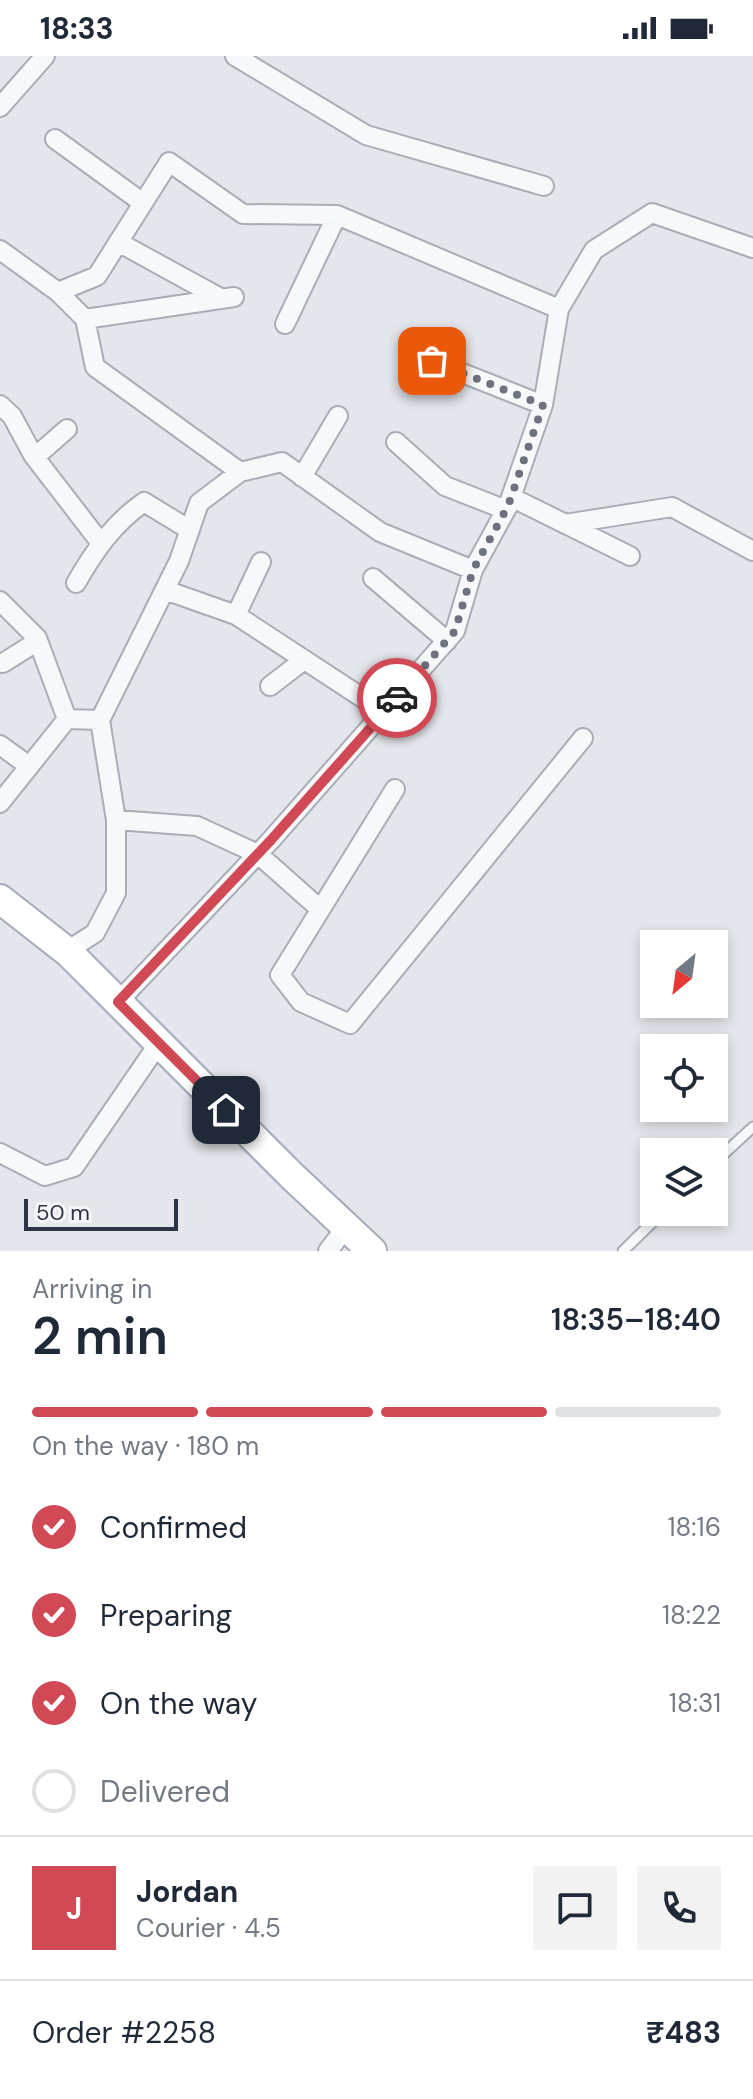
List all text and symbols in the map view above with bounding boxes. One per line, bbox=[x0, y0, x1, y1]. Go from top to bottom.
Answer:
text: 18:33 bbox=[40, 9, 114, 48]
pin bbox=[398, 327, 466, 395]
icon: bag bbox=[410, 339, 454, 383]
courier bbox=[357, 658, 437, 738]
icon: car bbox=[375, 676, 419, 720]
north arrow bbox=[640, 930, 728, 1018]
map controls bbox=[640, 930, 728, 1226]
button: locate bbox=[640, 1034, 728, 1122]
pin bbox=[192, 1076, 260, 1144]
icon: home bbox=[204, 1088, 248, 1132]
button: layers bbox=[640, 1138, 728, 1226]
scale bar bbox=[24, 1195, 178, 1231]
text: 50 m bbox=[36, 1198, 90, 1227]
text: Arriving in bbox=[32, 1272, 152, 1306]
text: 18:35–18:40 bbox=[551, 1300, 721, 1339]
text: 2 min bbox=[32, 1302, 168, 1370]
text: On the way · 180 m bbox=[32, 1429, 259, 1463]
icon: check bbox=[32, 1505, 76, 1549]
text: Confirmed bbox=[100, 1508, 247, 1547]
text: 18:16 bbox=[667, 1510, 721, 1544]
icon: check bbox=[32, 1593, 76, 1637]
text: Preparing bbox=[100, 1596, 232, 1635]
text: 18:22 bbox=[662, 1598, 721, 1632]
icon: check bbox=[32, 1681, 76, 1725]
text: On the way bbox=[100, 1684, 257, 1723]
text: 18:31 bbox=[669, 1686, 721, 1720]
text: Delivered bbox=[100, 1772, 230, 1811]
button: chat bbox=[533, 1866, 617, 1950]
button: phone bbox=[637, 1866, 721, 1950]
text: Jordan bbox=[136, 1872, 238, 1911]
text: J bbox=[66, 1889, 82, 1928]
text: Courier · 4.5 bbox=[136, 1911, 281, 1945]
text: Order #2258 bbox=[32, 2013, 216, 2052]
text: ₹483 bbox=[646, 2013, 721, 2052]

